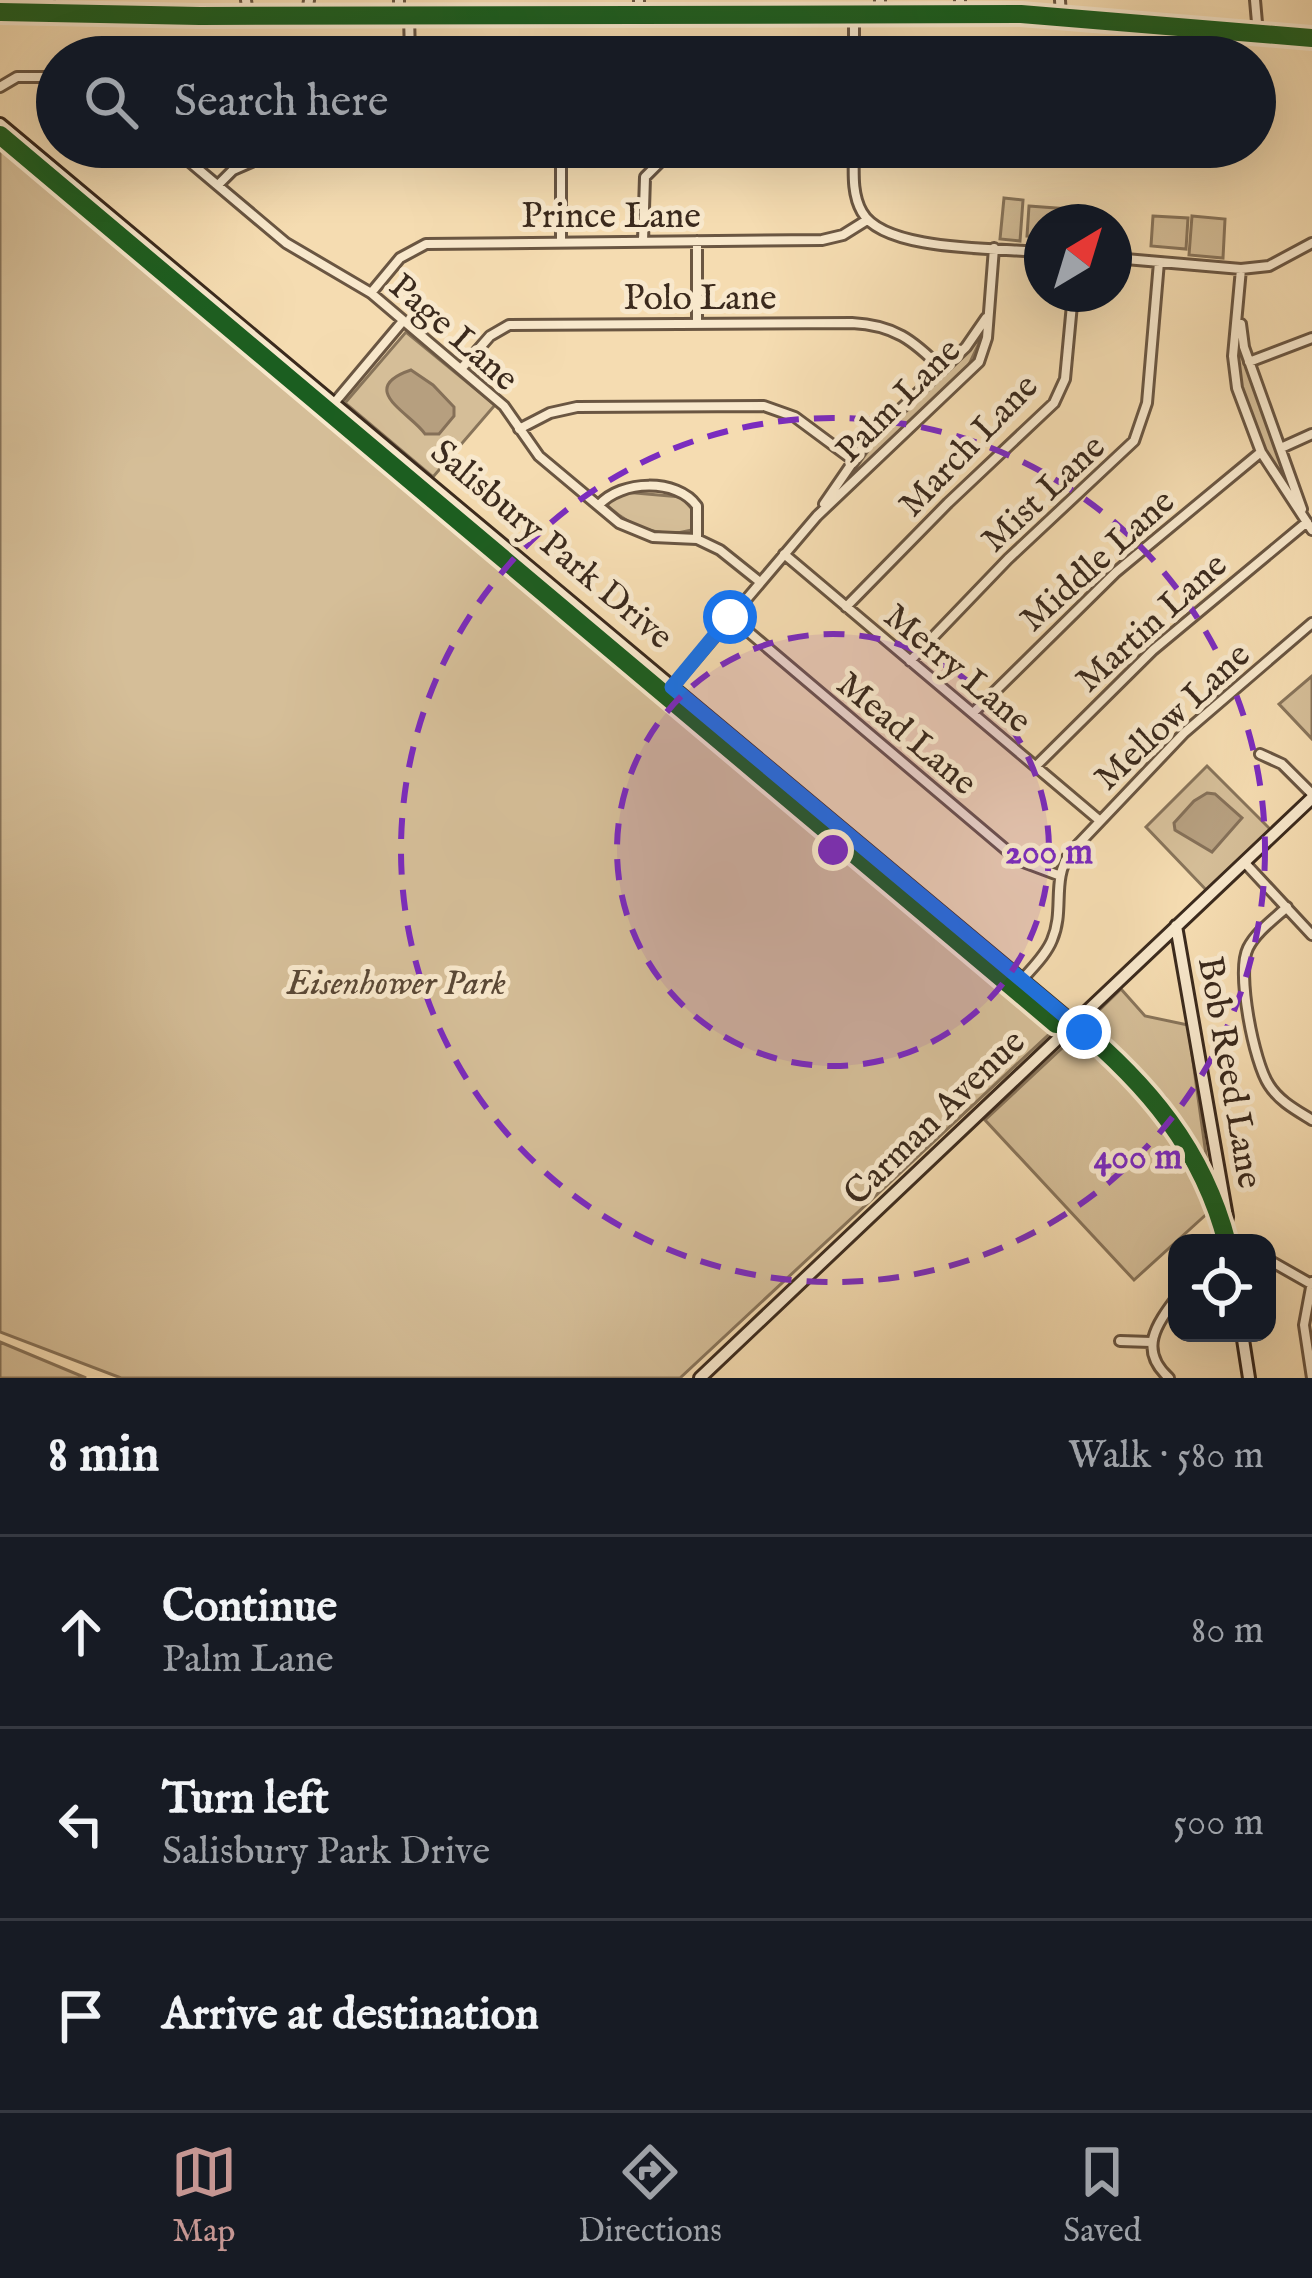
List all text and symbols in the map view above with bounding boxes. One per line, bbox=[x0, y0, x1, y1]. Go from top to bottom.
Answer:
search box bbox=[36, 36, 1276, 168]
icon: search bbox=[78, 69, 144, 135]
text: Search here bbox=[174, 74, 388, 131]
street label: Prince Lane bbox=[521, 194, 701, 240]
north arrow bbox=[1024, 204, 1132, 312]
street label: Page Lane bbox=[379, 264, 527, 402]
street label: Polo Lane bbox=[623, 276, 777, 322]
street label: Palm Lane bbox=[827, 329, 971, 473]
street label: March Lane bbox=[889, 365, 1049, 528]
street label: Mist Lane bbox=[972, 425, 1116, 563]
street label: Salisbury Park Drive bbox=[420, 430, 682, 660]
street label: Middle Lane bbox=[1011, 480, 1185, 643]
street label: Martin Lane bbox=[1067, 543, 1237, 703]
route start bbox=[703, 590, 757, 644]
street label: Merry Lane bbox=[874, 594, 1040, 744]
street label: Mellow Lane bbox=[1085, 633, 1261, 801]
street label: Mead Lane bbox=[826, 662, 986, 806]
centre of rings bbox=[812, 829, 854, 871]
text: 200 m bbox=[1005, 830, 1093, 876]
street label: Bob Reed Lane bbox=[1186, 953, 1272, 1192]
park label: Eisenhower Park bbox=[285, 961, 506, 1007]
route end bbox=[1057, 1005, 1111, 1059]
street label: Carman Avenue bbox=[835, 1020, 1036, 1216]
text: 400 m bbox=[1094, 1135, 1183, 1181]
map controls bbox=[1168, 1234, 1276, 1342]
button: locate bbox=[1168, 1234, 1276, 1342]
text: 8 min bbox=[48, 1424, 159, 1489]
text: Walk · 580 m bbox=[1068, 1432, 1264, 1481]
text: Continue bbox=[162, 1579, 337, 1636]
icon: ahead bbox=[48, 1599, 114, 1665]
text: 80 m bbox=[1191, 1607, 1264, 1656]
text: Palm Lane bbox=[162, 1636, 334, 1685]
text: Turn left bbox=[162, 1771, 329, 1828]
icon: left bbox=[48, 1791, 114, 1857]
text: 500 m bbox=[1173, 1799, 1264, 1848]
text: Salisbury Park Drive bbox=[162, 1828, 490, 1877]
icon: arrive bbox=[48, 1983, 114, 2049]
text: Arrive at destination bbox=[162, 1987, 539, 2044]
tab: Map bbox=[171, 2139, 237, 2253]
tab: Directions bbox=[578, 2139, 722, 2253]
tab: Saved bbox=[1063, 2139, 1141, 2253]

